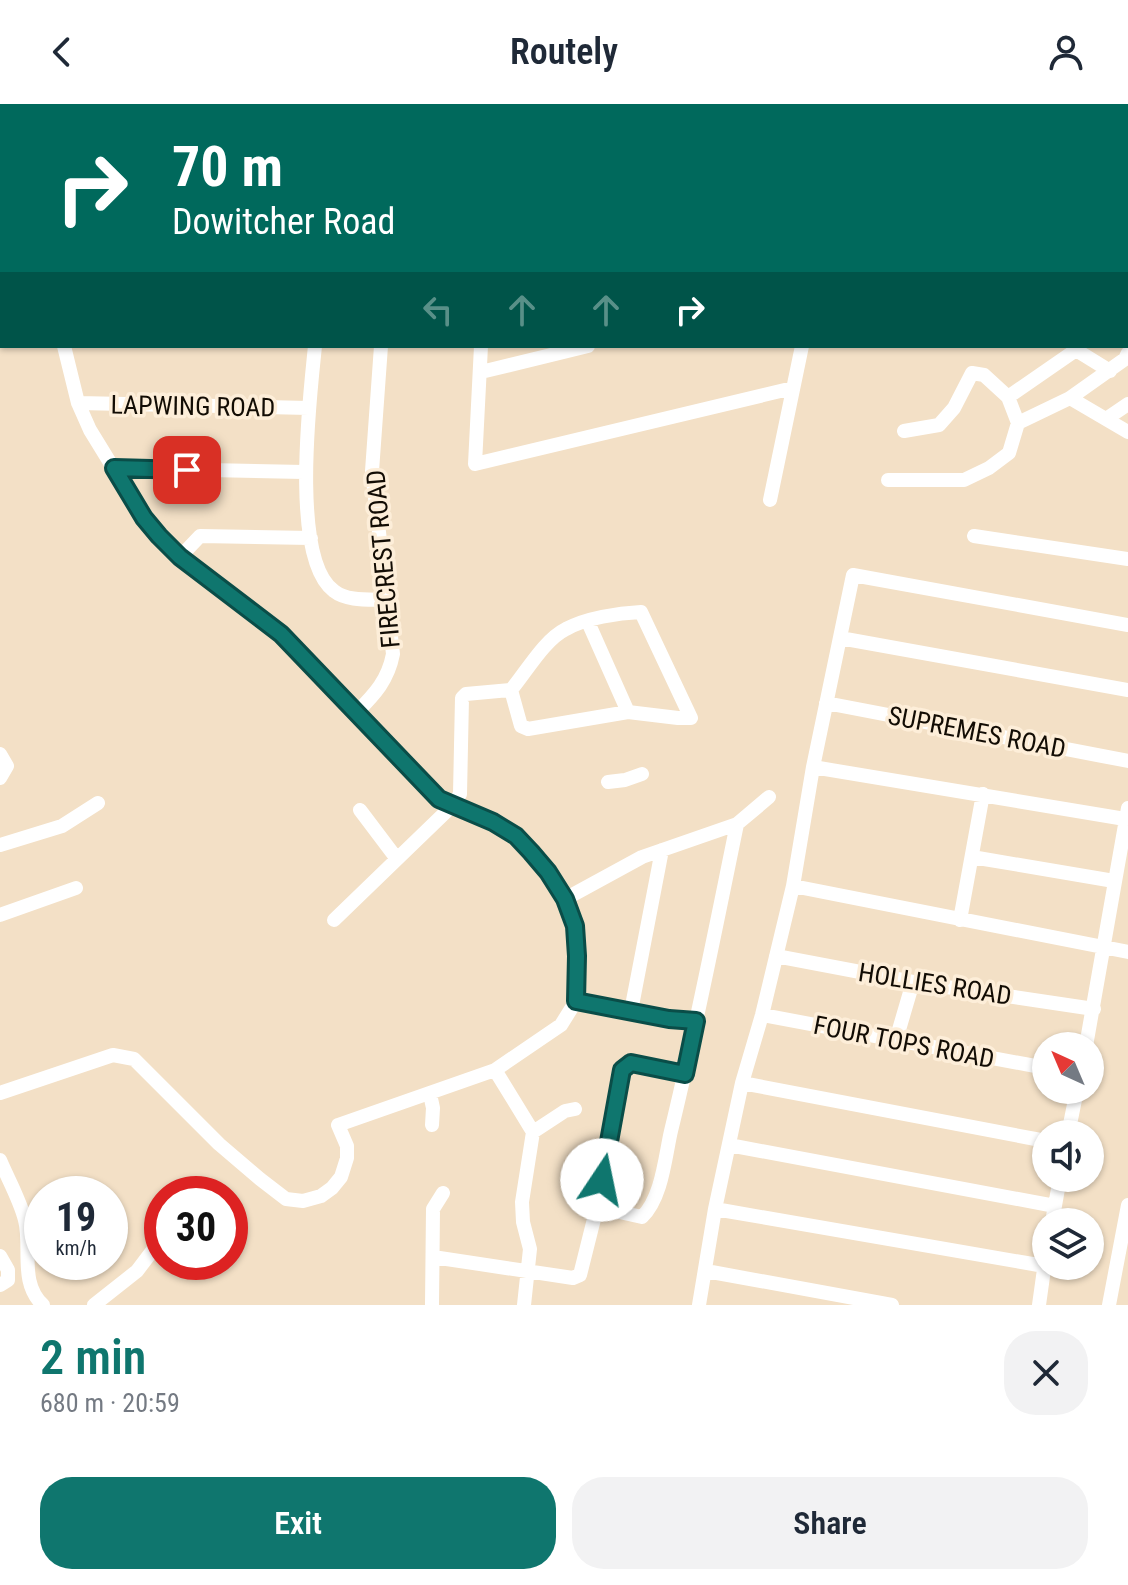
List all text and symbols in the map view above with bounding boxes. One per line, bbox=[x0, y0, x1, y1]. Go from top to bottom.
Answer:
icon: back bbox=[40, 30, 84, 74]
icon: person bbox=[1044, 30, 1088, 74]
text: Routely bbox=[510, 31, 618, 73]
text: 70 m bbox=[172, 134, 283, 200]
icon: right bbox=[40, 136, 144, 240]
text: Dowitcher Road bbox=[172, 201, 395, 243]
icon: left bbox=[416, 288, 460, 332]
icon: ahead bbox=[500, 288, 544, 332]
icon: ahead bbox=[584, 288, 628, 332]
icon: right bbox=[668, 288, 712, 332]
street label: LAPWING ROAD bbox=[110, 390, 276, 422]
pin bbox=[153, 436, 221, 504]
icon: arrive bbox=[165, 448, 209, 492]
street label: FIRECREST ROAD bbox=[360, 469, 406, 649]
street label: SUPREMES ROAD bbox=[886, 700, 1068, 764]
street label: HOLLIES ROAD bbox=[856, 957, 1014, 1011]
street label: FOUR TOPS ROAD bbox=[811, 1010, 997, 1074]
north arrow bbox=[1032, 1032, 1104, 1104]
map controls bbox=[1032, 1032, 1104, 1280]
button: sound bbox=[1032, 1120, 1104, 1192]
position arrow bbox=[560, 1138, 644, 1222]
speed limit sign: 30 bbox=[144, 1176, 248, 1280]
text: 19 bbox=[56, 1194, 96, 1241]
button: layers bbox=[1032, 1208, 1104, 1280]
text: km/h bbox=[55, 1236, 97, 1260]
text: 2 min bbox=[40, 1329, 146, 1386]
button: close bbox=[1004, 1331, 1088, 1415]
text: 680 m · 20:59 bbox=[40, 1388, 180, 1418]
button: Exit bbox=[40, 1477, 556, 1569]
button: Share bbox=[572, 1477, 1088, 1569]

